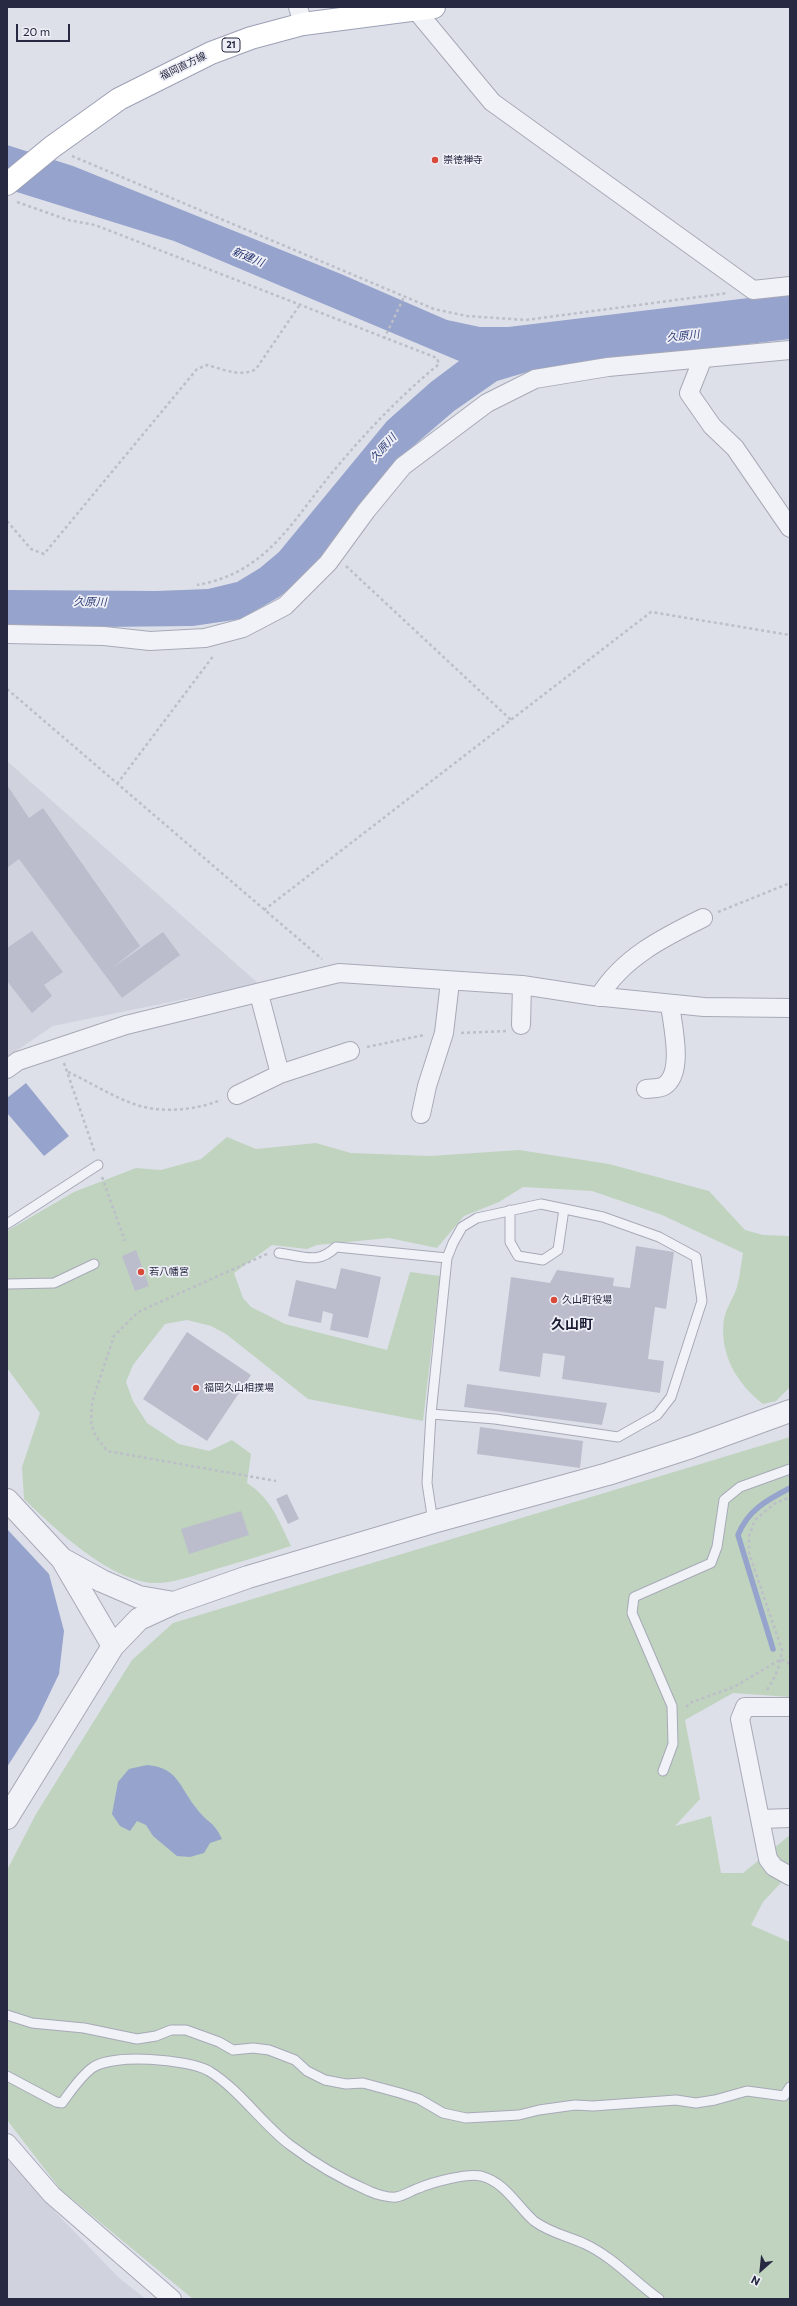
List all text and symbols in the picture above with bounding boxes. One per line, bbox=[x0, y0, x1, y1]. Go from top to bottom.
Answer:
scale bar bbox=[18, 16, 72, 42]
text: 20 m bbox=[23, 24, 50, 38]
road number: 21 bbox=[222, 38, 240, 52]
street label: 福岡直方線 bbox=[158, 50, 208, 82]
place label: 崇徳禅寺 bbox=[443, 154, 483, 166]
marker: 崇徳禅寺 bbox=[430, 155, 440, 165]
water label: 新建川 bbox=[230, 245, 266, 269]
water label: 久原川 bbox=[666, 328, 700, 344]
water label: 久原川 bbox=[367, 431, 399, 465]
water label: 久原川 bbox=[73, 595, 107, 609]
place label: 若八幡宮 bbox=[149, 1266, 189, 1278]
marker: 若八幡宮 bbox=[136, 1267, 146, 1277]
place label: 久山町役場 bbox=[562, 1294, 612, 1306]
marker: 久山町役場 bbox=[549, 1295, 559, 1305]
district label: 久山町 bbox=[551, 1316, 593, 1332]
place label: 福岡久山相撲場 bbox=[204, 1382, 274, 1394]
marker: 福岡久山相撲場 bbox=[191, 1383, 201, 1393]
north arrow bbox=[741, 2250, 781, 2290]
text: N bbox=[749, 2273, 762, 2289]

